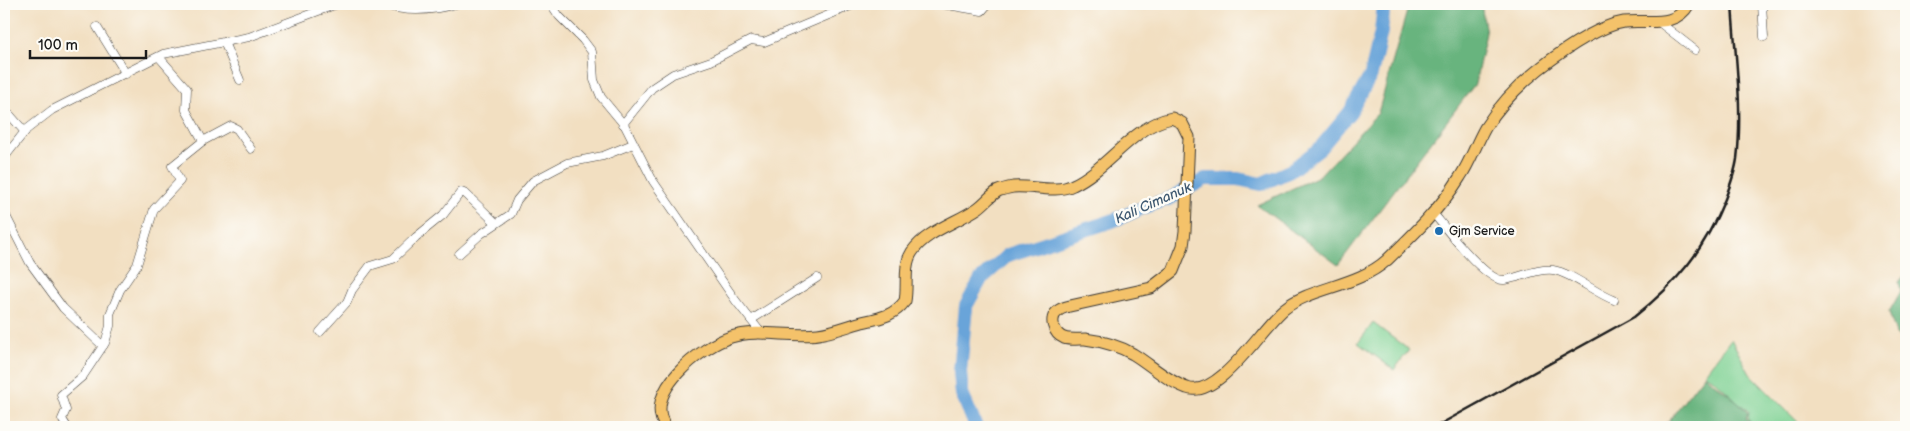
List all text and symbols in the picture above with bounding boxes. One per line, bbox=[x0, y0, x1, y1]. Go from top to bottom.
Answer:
scale bar bbox=[30, 28, 146, 60]
text: 100 m bbox=[38, 36, 78, 55]
water label: Kali Cimanuk bbox=[1112, 178, 1195, 227]
place label: Gjm Service bbox=[1449, 224, 1515, 239]
marker: Gjm Service bbox=[1433, 225, 1445, 237]

